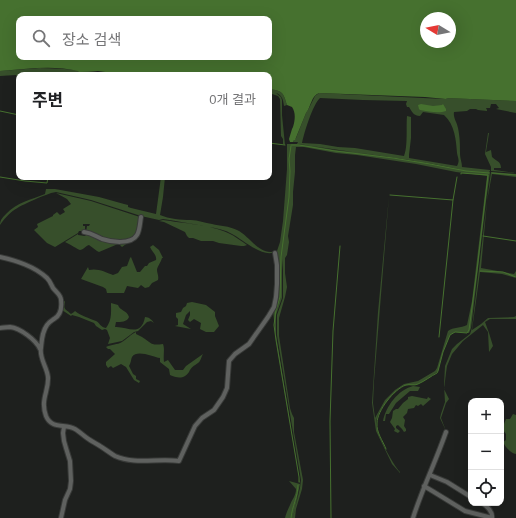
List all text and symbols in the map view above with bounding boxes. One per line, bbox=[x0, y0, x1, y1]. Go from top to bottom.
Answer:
north arrow bbox=[420, 12, 456, 48]
search box bbox=[16, 16, 272, 60]
icon: search bbox=[30, 27, 52, 49]
text: 장소 검색 bbox=[62, 31, 121, 48]
text: 주변 bbox=[32, 91, 63, 110]
text: 0개 결과 bbox=[209, 92, 256, 107]
map controls bbox=[468, 398, 504, 506]
button: + bbox=[468, 398, 504, 434]
button: − bbox=[468, 434, 504, 470]
button: locate bbox=[468, 470, 504, 506]

